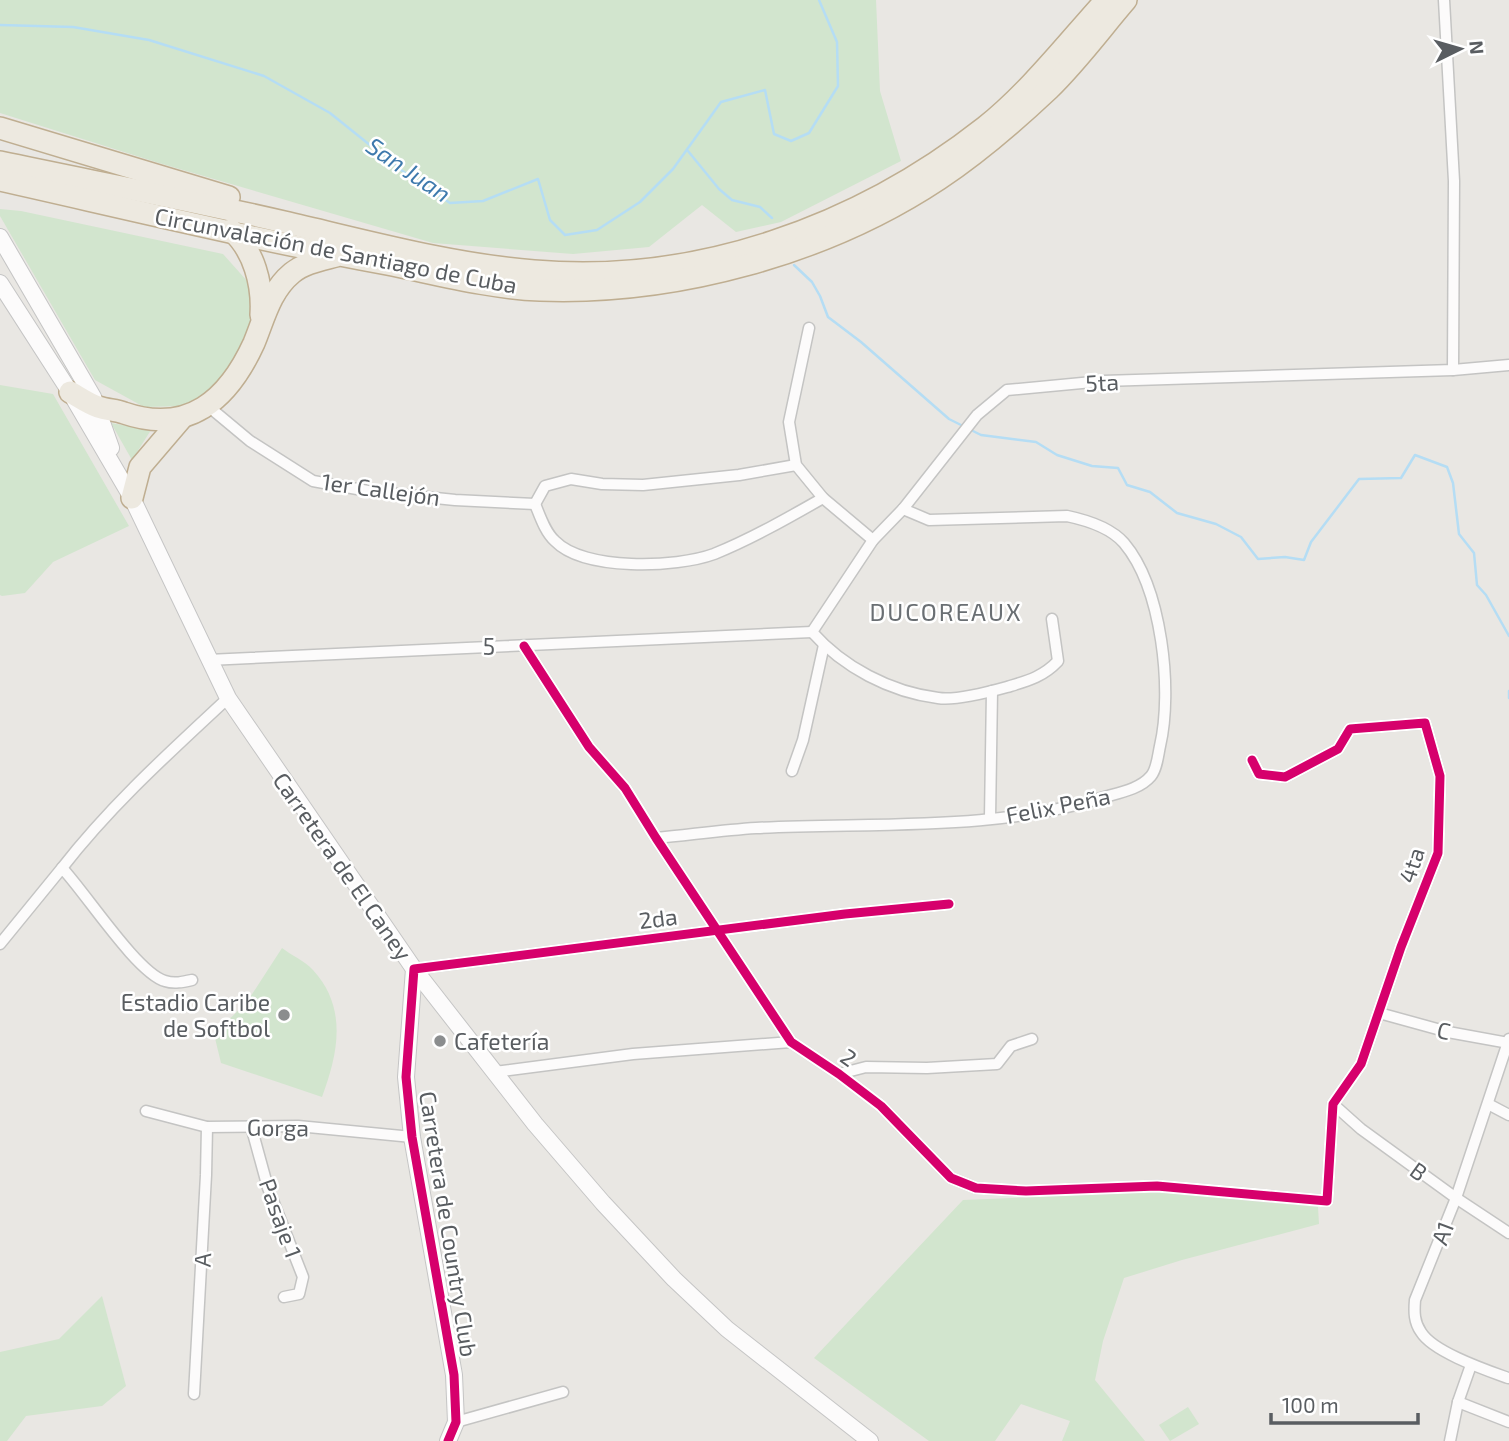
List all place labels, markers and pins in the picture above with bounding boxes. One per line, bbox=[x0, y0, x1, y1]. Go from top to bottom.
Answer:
place label: Estadio Caribe de Softbol bbox=[121, 988, 270, 1042]
marker: Estadio Caribe de Softbol bbox=[276, 1007, 292, 1023]
place label: Cafetería bbox=[454, 1027, 549, 1055]
marker: Cafetería bbox=[432, 1033, 448, 1049]

